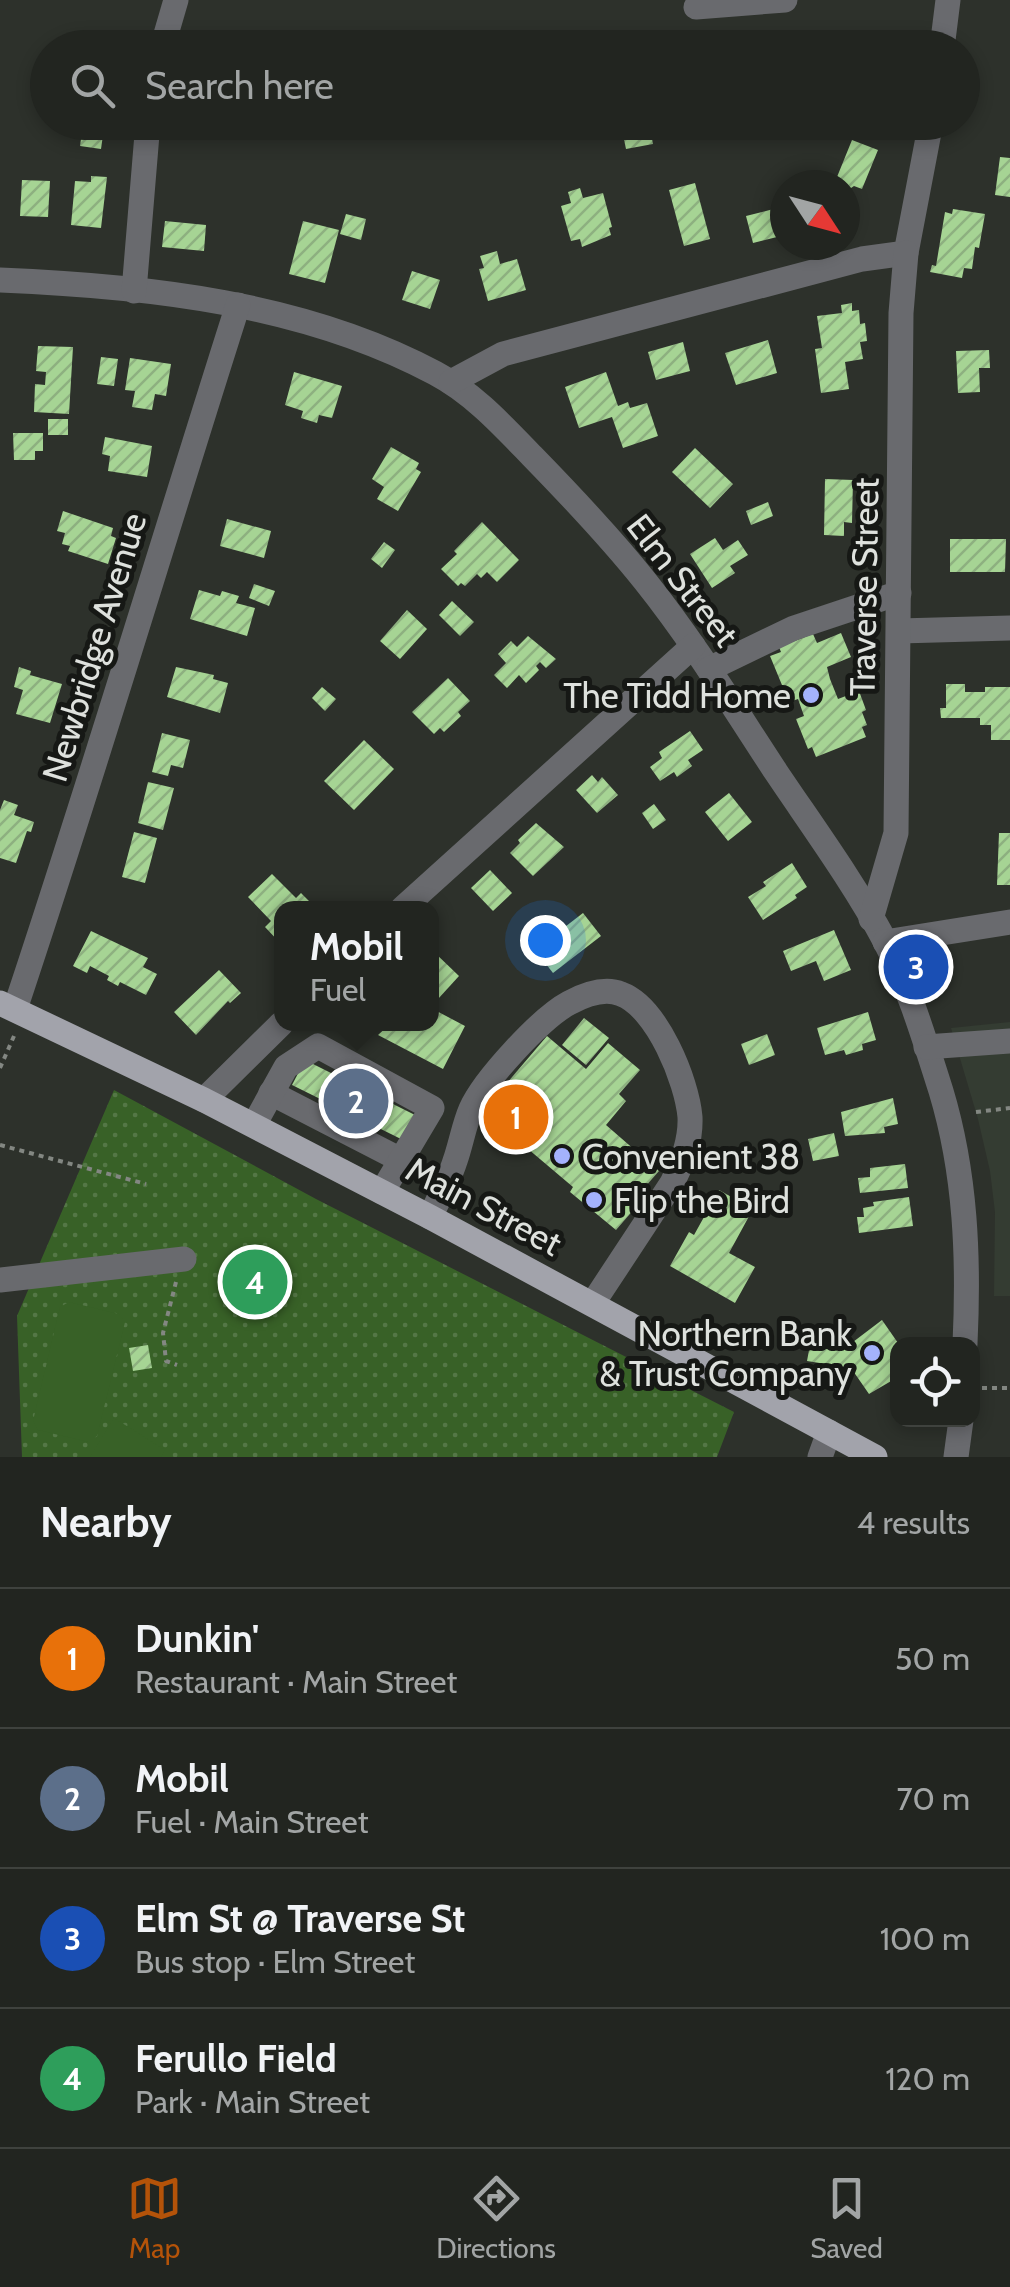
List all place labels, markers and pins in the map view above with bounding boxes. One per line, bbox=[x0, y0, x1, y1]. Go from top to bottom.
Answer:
place label: The Tidd Home bbox=[563, 674, 791, 717]
marker: The Tidd Home bbox=[800, 684, 822, 706]
pin: 3 bbox=[884, 930, 948, 1004]
pin: 2 bbox=[324, 1064, 388, 1138]
pin: 1 bbox=[484, 1080, 548, 1154]
place label: Convenient 38 bbox=[582, 1135, 800, 1178]
marker: Convenient 38 bbox=[551, 1145, 573, 1167]
place label: Flip the Bird bbox=[614, 1179, 790, 1222]
marker: Flip the Bird bbox=[583, 1189, 605, 1211]
pin: 4 bbox=[222, 1244, 288, 1320]
place label: Northern Bank & Trust Company bbox=[600, 1312, 852, 1395]
marker: Northern Bank & Trust Company bbox=[861, 1342, 883, 1364]

